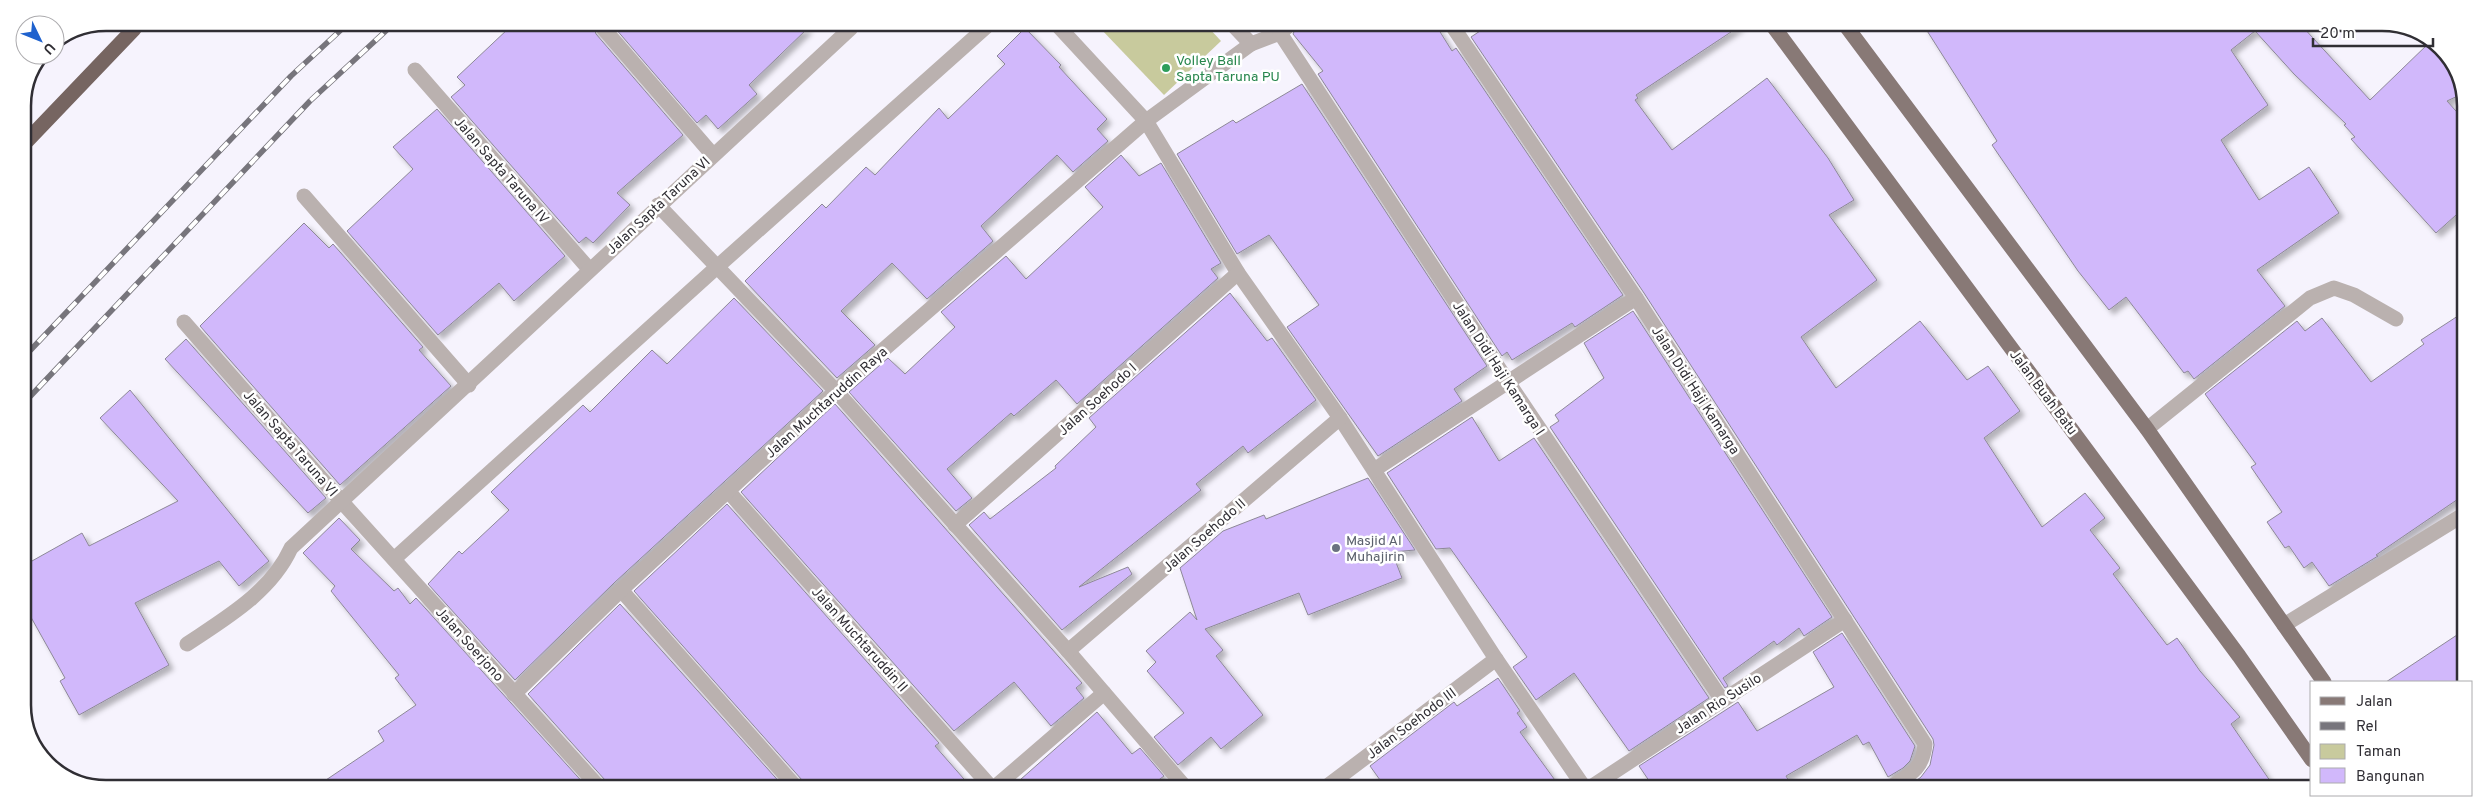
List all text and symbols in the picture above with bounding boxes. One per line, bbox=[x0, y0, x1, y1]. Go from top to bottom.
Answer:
north arrow bbox=[15, 15, 65, 65]
scale bar bbox=[2313, 15, 2433, 47]
text: 20 m bbox=[2320, 25, 2355, 44]
text: U bbox=[39, 38, 58, 57]
place label: Volley Ball Sapta Taruna PU bbox=[1176, 53, 1280, 86]
marker: Volley Ball Sapta Taruna PU bbox=[1160, 62, 1172, 74]
street label: Jalan Sapta Taruna IV bbox=[450, 114, 552, 228]
street label: Jalan Sapta Taruna VI bbox=[604, 154, 714, 259]
street label: Jalan Didi Haji Kamarga I bbox=[1448, 299, 1547, 439]
street label: Jalan Didi Haji Kamarga bbox=[1647, 324, 1743, 458]
street label: Jalan Muchtaruddin Raya bbox=[762, 344, 892, 462]
street label: Jalan Buah Batu bbox=[2005, 347, 2080, 439]
street label: Jalan Soehodo I bbox=[1055, 360, 1141, 440]
street label: Jalan Sapta Taruna VI bbox=[239, 387, 341, 501]
street label: Jalan Soehodo II bbox=[1160, 496, 1250, 577]
place label: Masjid Al Muhajirin bbox=[1346, 533, 1405, 566]
marker: Masjid Al Muhajirin bbox=[1330, 542, 1342, 554]
street label: Jalan Muchtaruddin II bbox=[807, 584, 910, 696]
street label: Jalan Soerjono bbox=[431, 604, 507, 686]
street label: Jalan Rio Susilo bbox=[1673, 670, 1765, 738]
legend bbox=[2310, 681, 2473, 796]
street label: Jalan Soehodo III bbox=[1364, 685, 1460, 763]
text: Jalan bbox=[2356, 693, 2393, 712]
text: Rel bbox=[2356, 718, 2378, 737]
text: Taman bbox=[2356, 743, 2401, 762]
text: Bangunan bbox=[2356, 768, 2425, 787]

